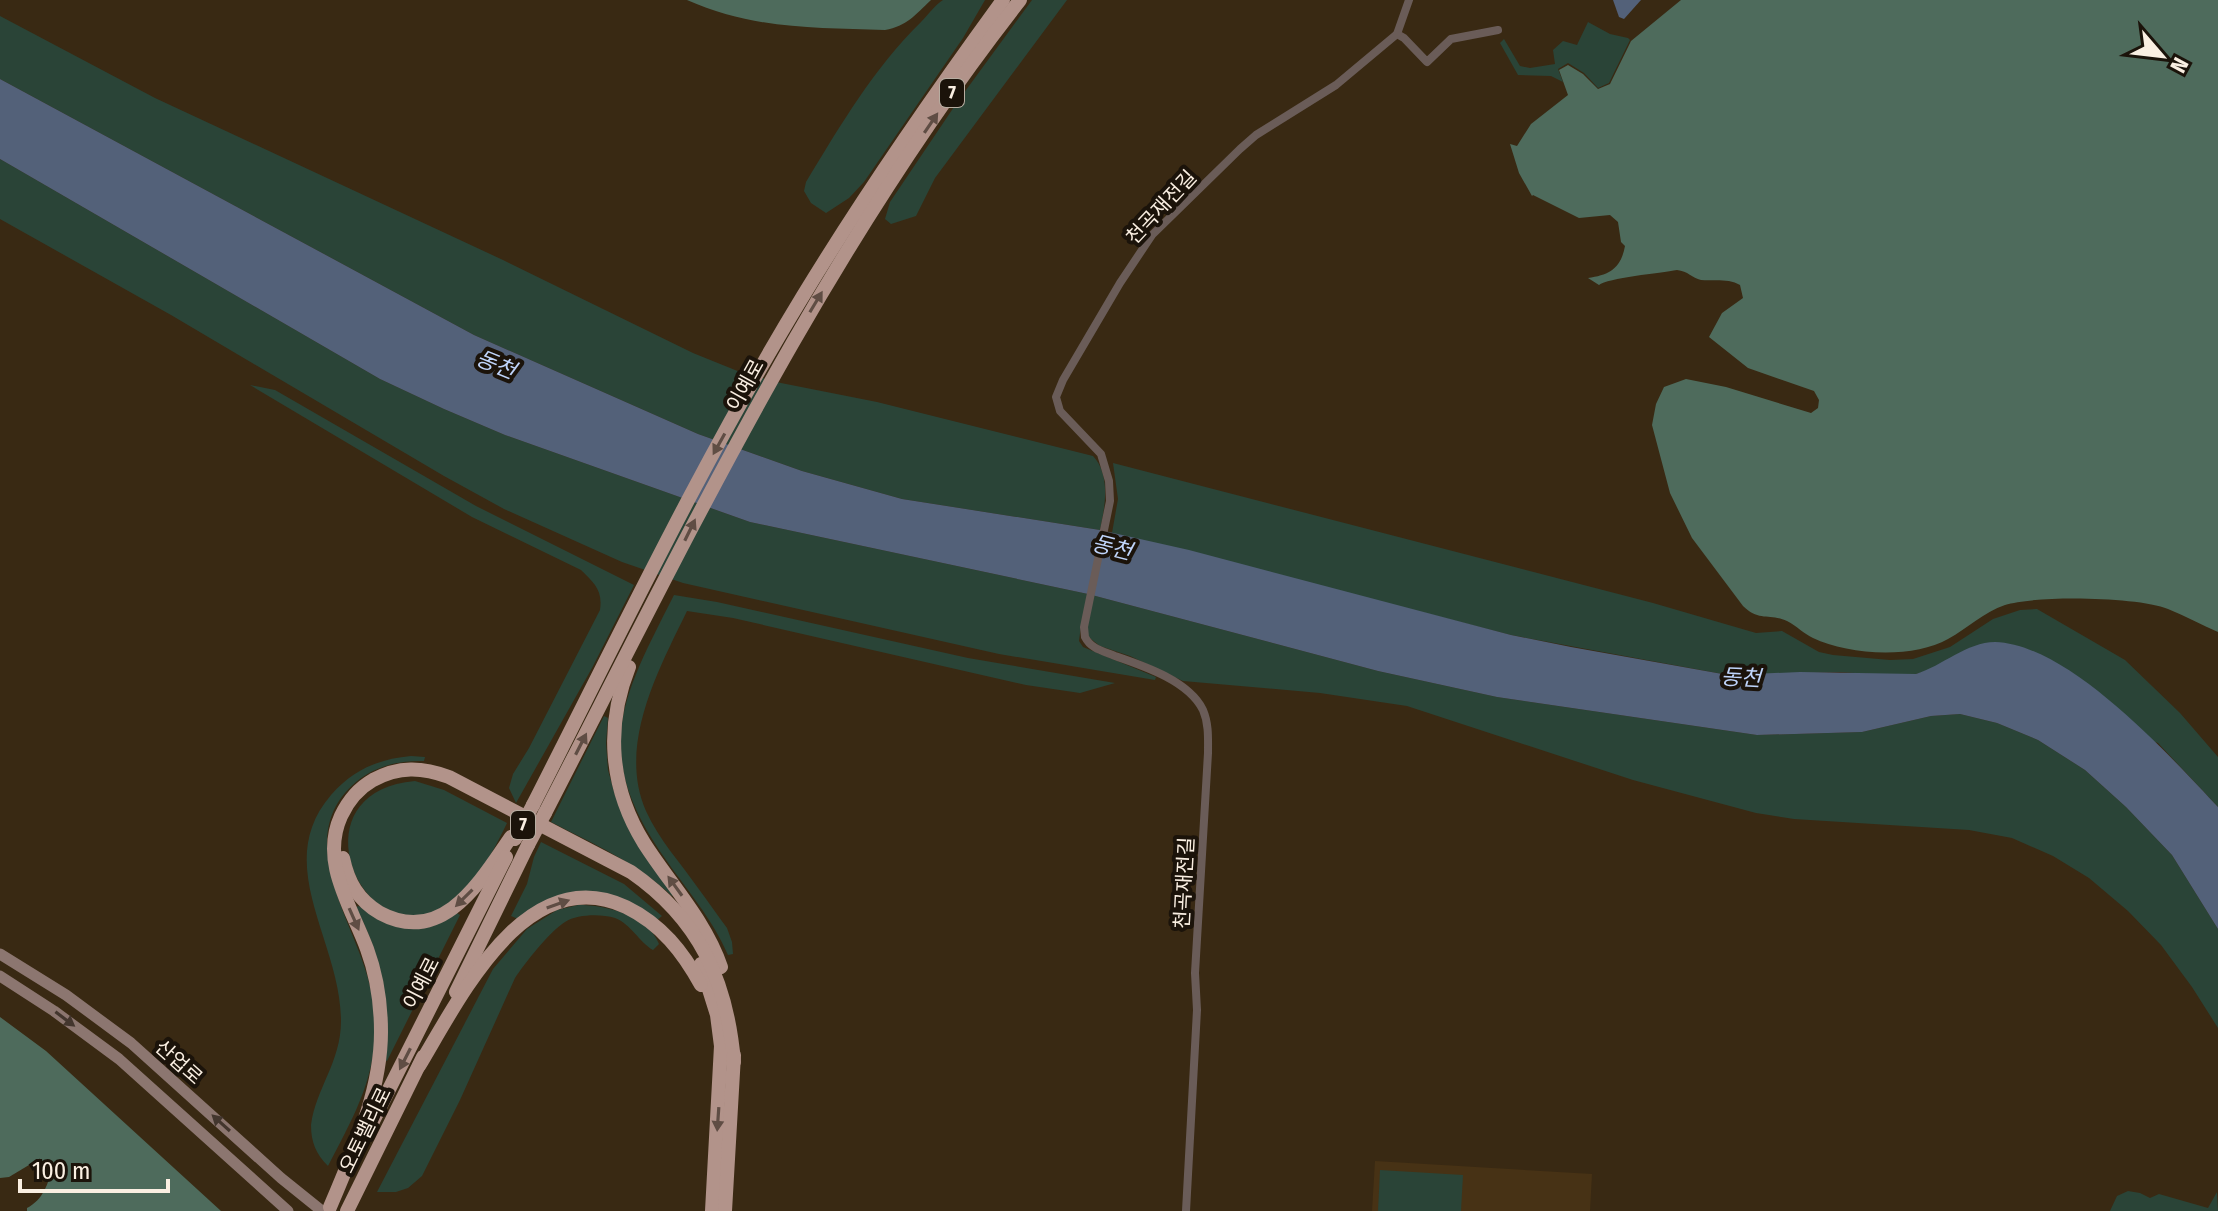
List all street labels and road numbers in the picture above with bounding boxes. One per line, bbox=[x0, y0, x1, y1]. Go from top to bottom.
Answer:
road number: 7 bbox=[940, 79, 964, 107]
street label: 천곡재전길 bbox=[1121, 165, 1201, 249]
street label: 이예로 bbox=[721, 355, 769, 415]
road number: 7 bbox=[511, 811, 535, 839]
street label: 천곡재전길 bbox=[1170, 836, 1198, 930]
street label: 이예로 bbox=[398, 953, 444, 1013]
street label: 산업로 bbox=[150, 1035, 208, 1089]
street label: 오토밸리로 bbox=[334, 1083, 396, 1177]

